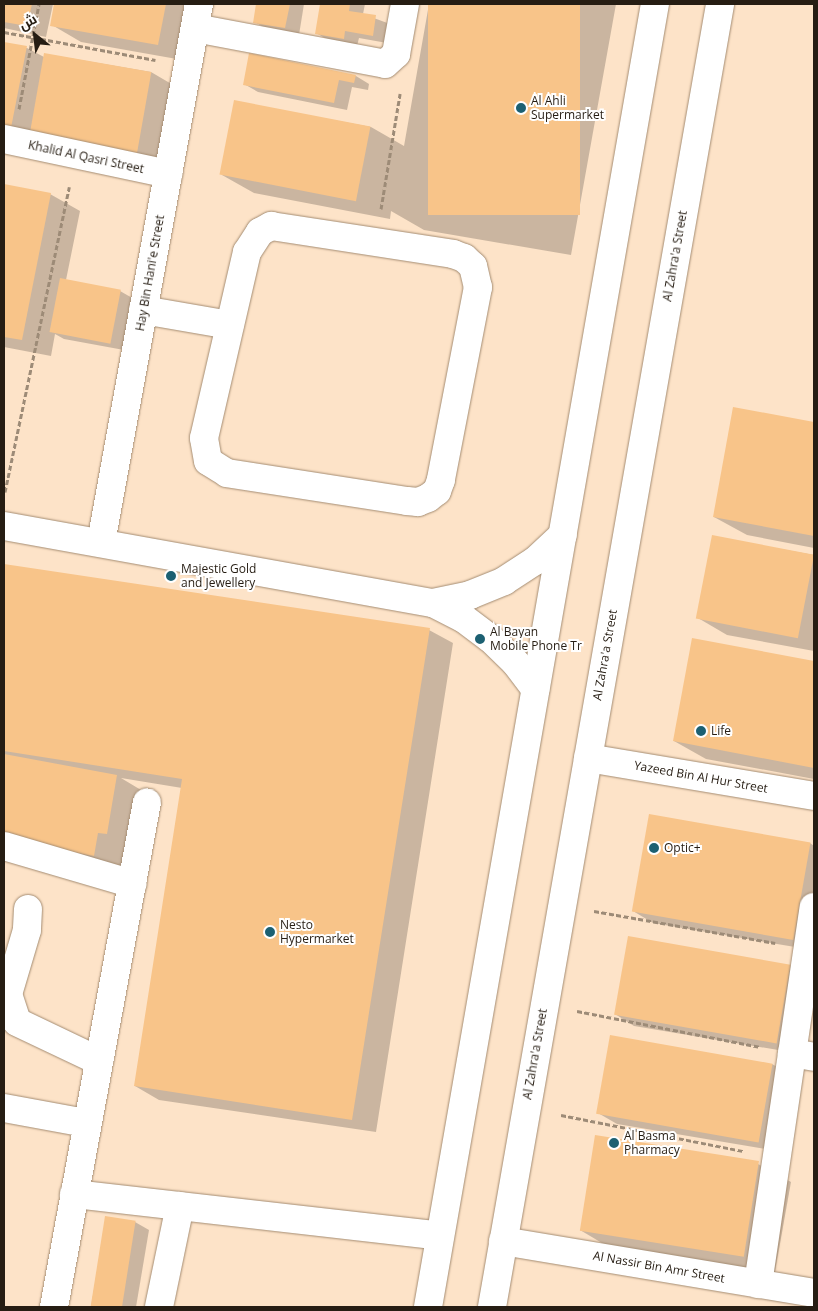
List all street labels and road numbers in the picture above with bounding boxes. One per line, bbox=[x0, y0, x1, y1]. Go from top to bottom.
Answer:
street label: Khalid Al Qasri Street bbox=[27, 138, 145, 176]
street label: Al Zahra'a Street bbox=[660, 209, 690, 303]
street label: Hay Bin Hani'e Street bbox=[133, 214, 167, 332]
street label: Al Zahra'a Street bbox=[590, 608, 620, 702]
street label: Yazeed Bin Al Hur Street bbox=[633, 758, 769, 796]
street label: Al Zahra'a Street bbox=[520, 1007, 550, 1101]
street label: Al Nassir Bin Amr Street bbox=[592, 1248, 726, 1286]

